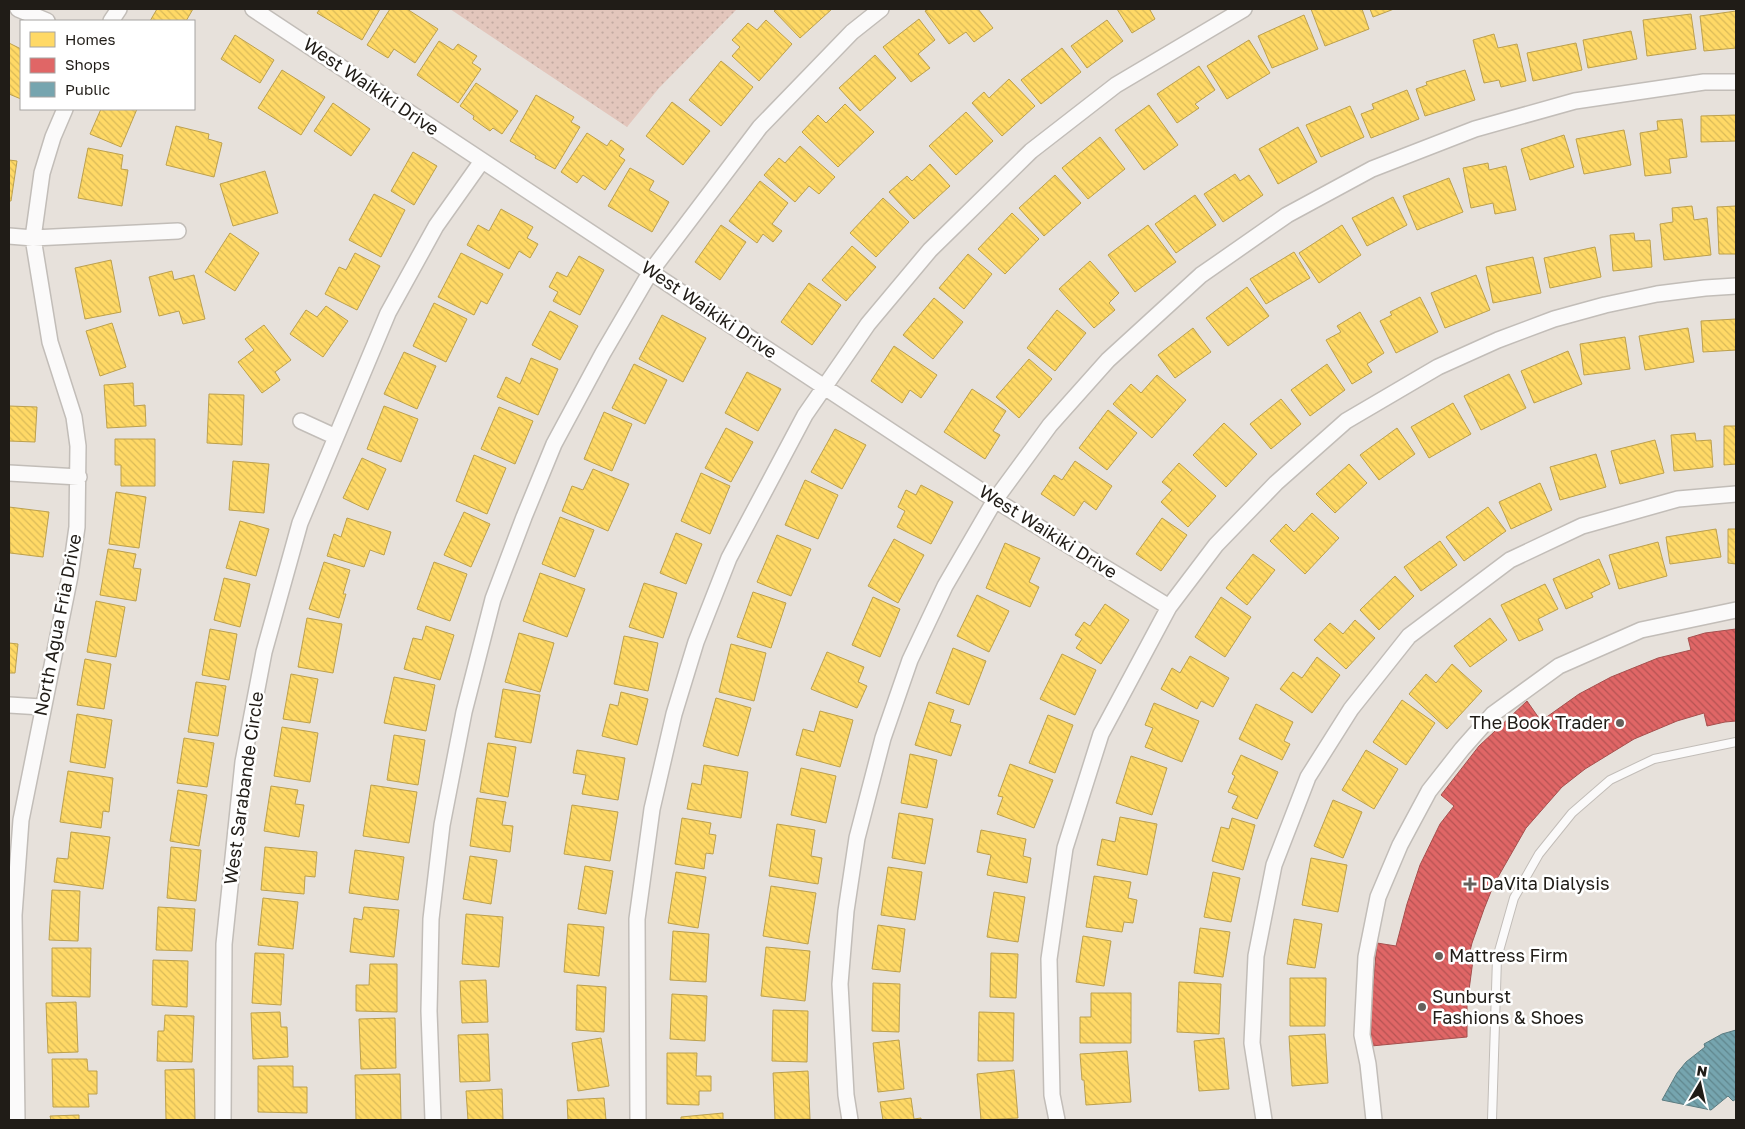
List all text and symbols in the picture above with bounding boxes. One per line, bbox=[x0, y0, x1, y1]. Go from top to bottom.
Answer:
legend bbox=[20, 20, 195, 110]
text: Homes bbox=[65, 30, 115, 48]
street label: West Waikiki Drive bbox=[300, 33, 444, 140]
text: Shops bbox=[65, 55, 110, 73]
text: Public bbox=[65, 80, 110, 98]
street label: West Waikiki Drive bbox=[638, 256, 782, 363]
street label: West Waikiki Drive bbox=[975, 480, 1122, 583]
street label: North Agua Fria Drive bbox=[29, 532, 85, 718]
street label: West Sarabande Circle bbox=[219, 690, 267, 886]
place label: The Book Trader bbox=[1469, 711, 1610, 733]
marker: The Book Trader bbox=[1614, 717, 1626, 729]
place label: DaVita Dialysis bbox=[1481, 872, 1610, 894]
marker: DaVita Dialysis bbox=[1463, 877, 1477, 891]
place label: Mattress Firm bbox=[1449, 944, 1568, 966]
marker: Mattress Firm bbox=[1433, 950, 1445, 962]
place label: Sunburst Fashions & Shoes bbox=[1432, 985, 1584, 1028]
marker: Sunburst Fashions & Shoes bbox=[1416, 1001, 1428, 1013]
north arrow bbox=[1675, 1059, 1725, 1109]
text: N bbox=[1696, 1061, 1709, 1080]

